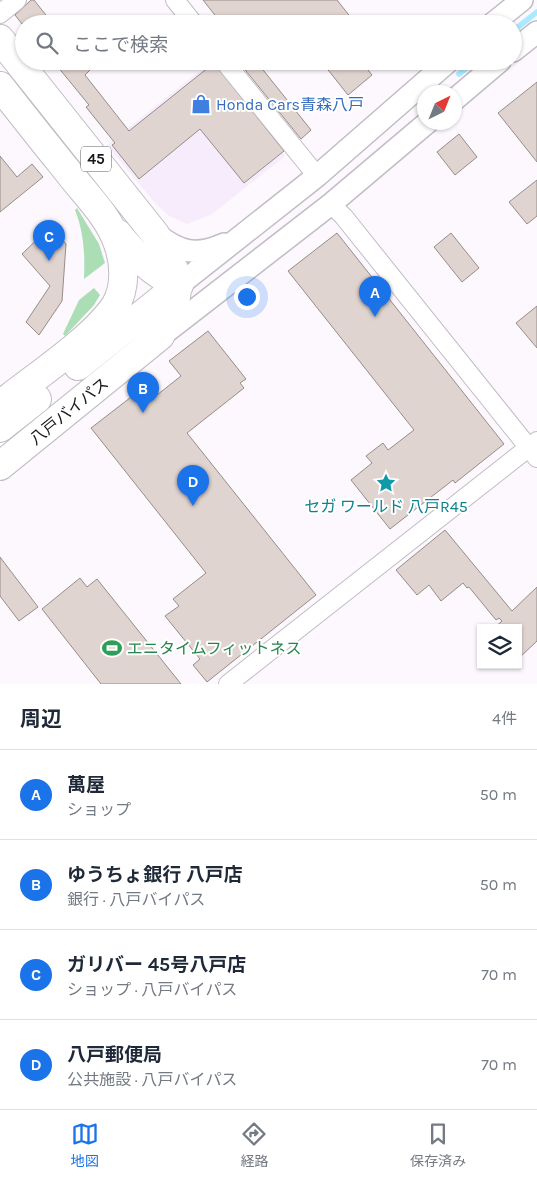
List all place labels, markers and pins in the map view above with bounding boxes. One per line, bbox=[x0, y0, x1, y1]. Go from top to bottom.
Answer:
shop icon: Honda Cars青森八戸 bbox=[190, 93, 212, 115]
place label: Honda Cars青森八戸 bbox=[216, 95, 364, 114]
pin: C bbox=[33, 220, 65, 261]
pin: A bbox=[359, 276, 391, 317]
pin: B bbox=[127, 372, 159, 413]
pin: D bbox=[177, 465, 209, 506]
place icon: セガ ワールド 八戸R45 bbox=[375, 472, 397, 494]
place label: セガ ワールド 八戸R45 bbox=[304, 497, 468, 516]
sports icon: エニタイムフィットネス bbox=[101, 637, 123, 659]
place label: エニタイムフィットネス bbox=[127, 639, 301, 658]

